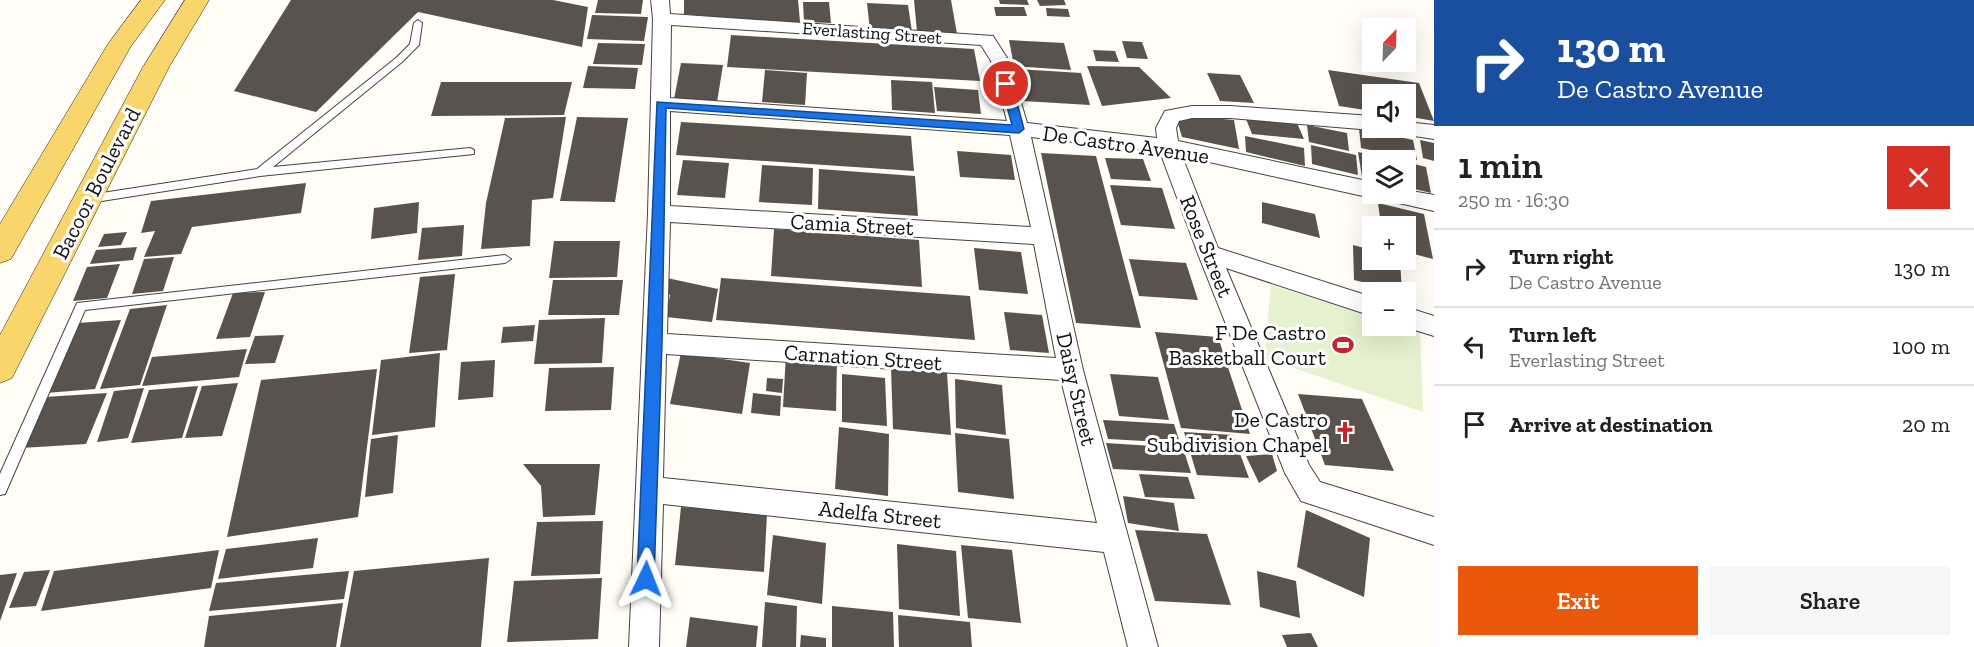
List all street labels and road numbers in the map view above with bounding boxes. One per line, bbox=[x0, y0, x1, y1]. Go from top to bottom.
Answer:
street label: Everlasting Street bbox=[801, 17, 943, 49]
street label: Bacoor Boulevard bbox=[47, 103, 146, 263]
street label: De Castro Avenue bbox=[1041, 119, 1211, 170]
street label: Rose Street bbox=[1174, 191, 1240, 302]
street label: Camia Street bbox=[790, 208, 915, 241]
street label: Daisy Street bbox=[1050, 330, 1103, 449]
street label: Carnation Street bbox=[783, 339, 944, 377]
street label: Adelfa Street bbox=[817, 495, 943, 534]

